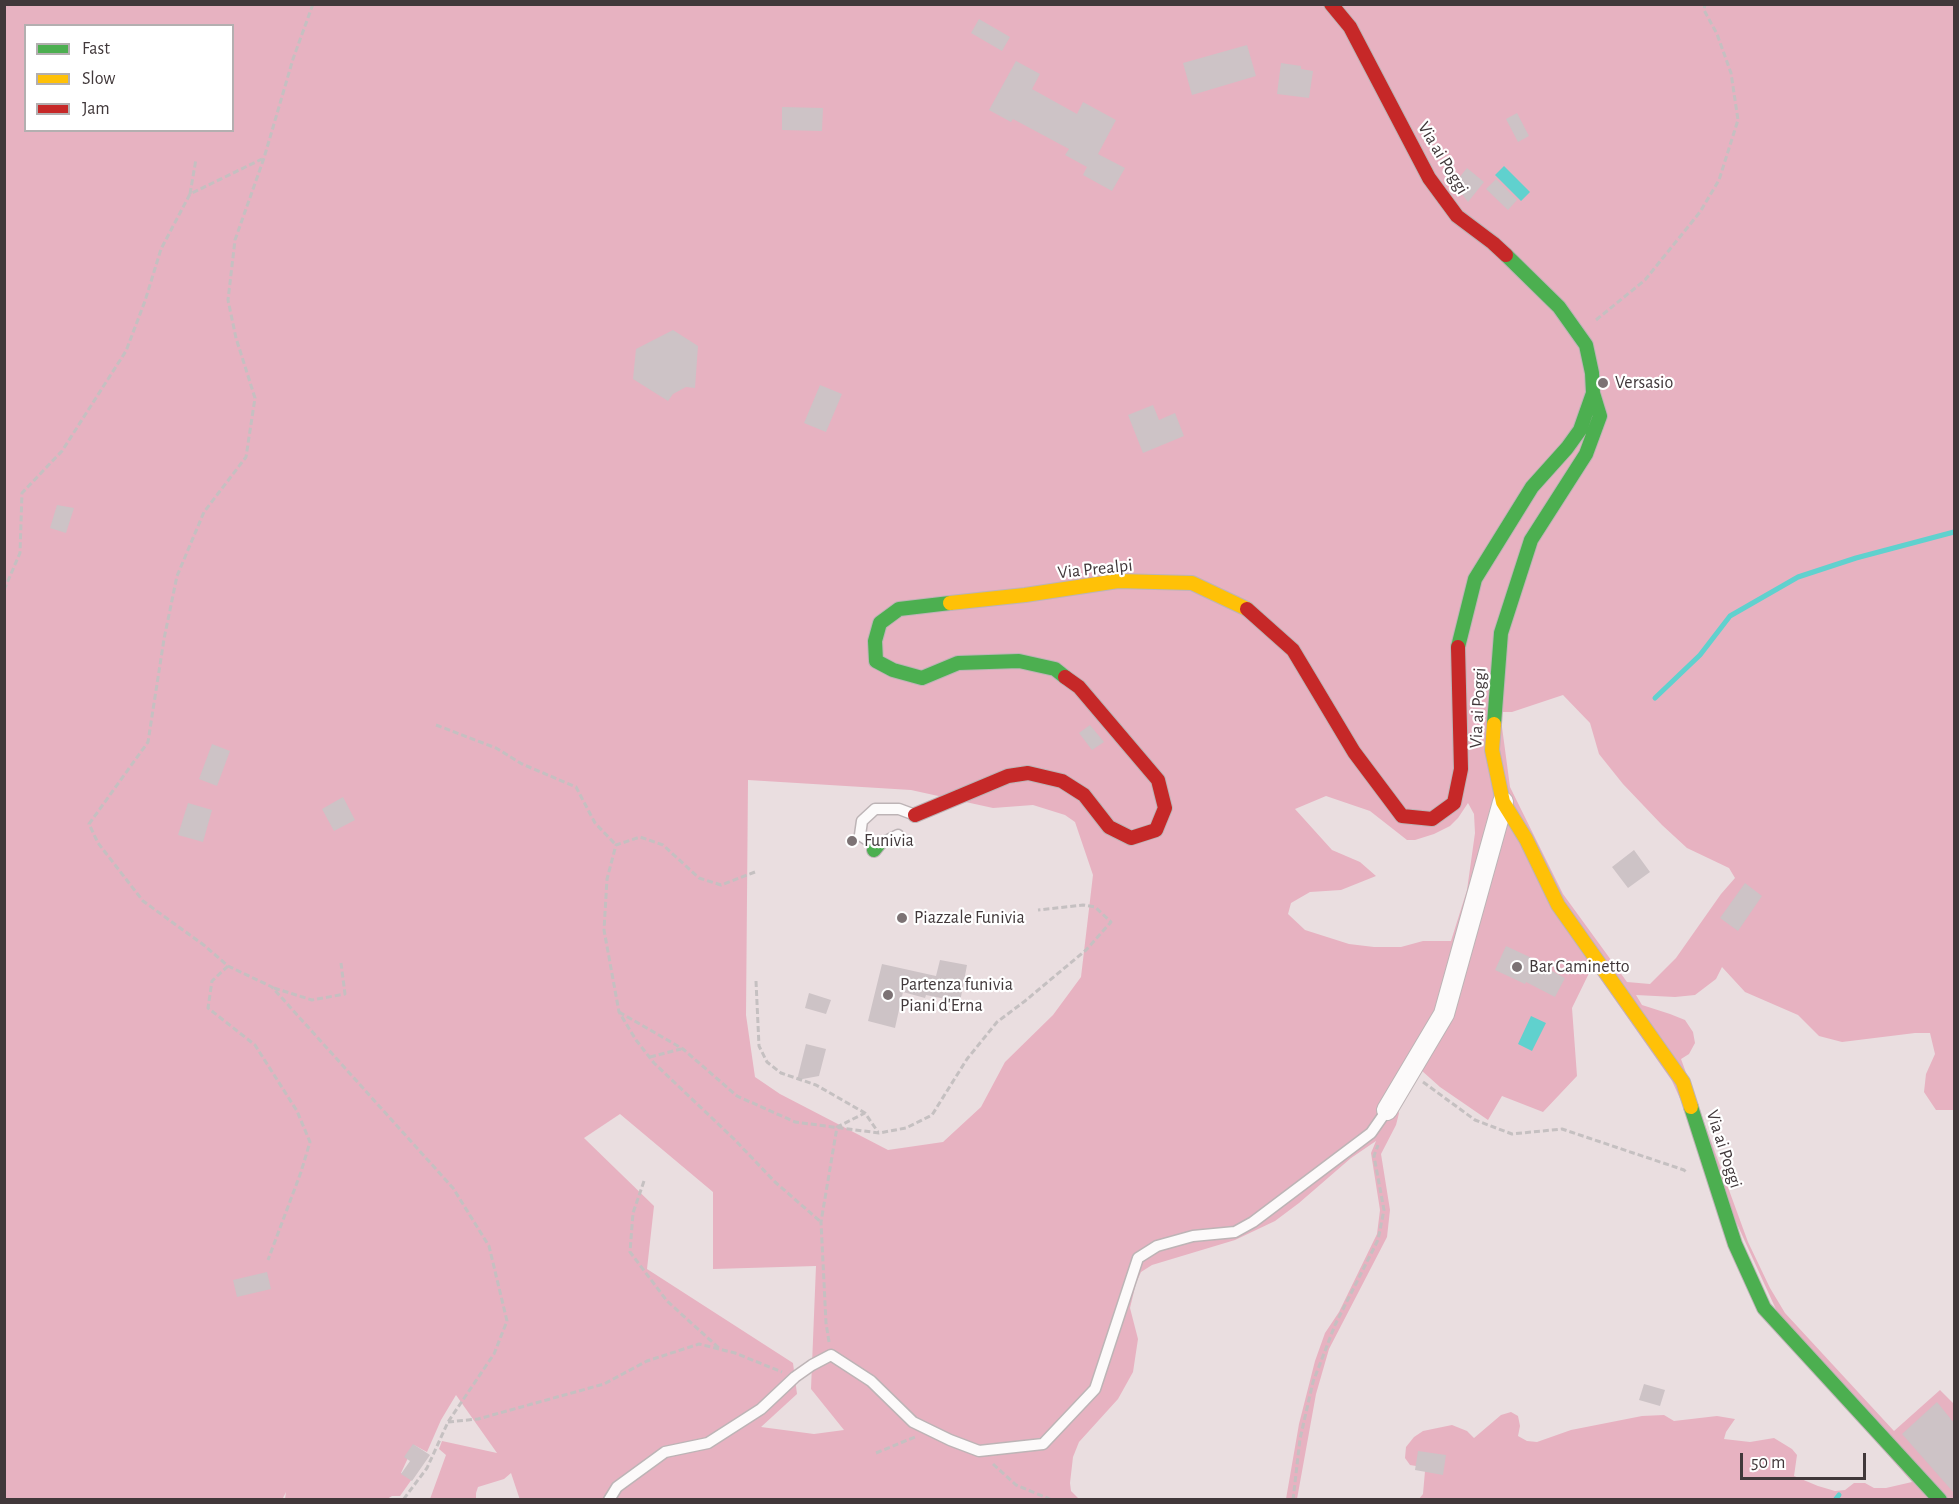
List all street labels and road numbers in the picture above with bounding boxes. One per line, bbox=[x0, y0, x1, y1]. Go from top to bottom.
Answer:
street label: Via ai Poggi bbox=[1413, 118, 1473, 198]
street label: Via Prealpi bbox=[1056, 554, 1134, 584]
street label: Via ai Poggi bbox=[1465, 667, 1491, 749]
street label: Via ai Poggi bbox=[1701, 1107, 1747, 1191]

